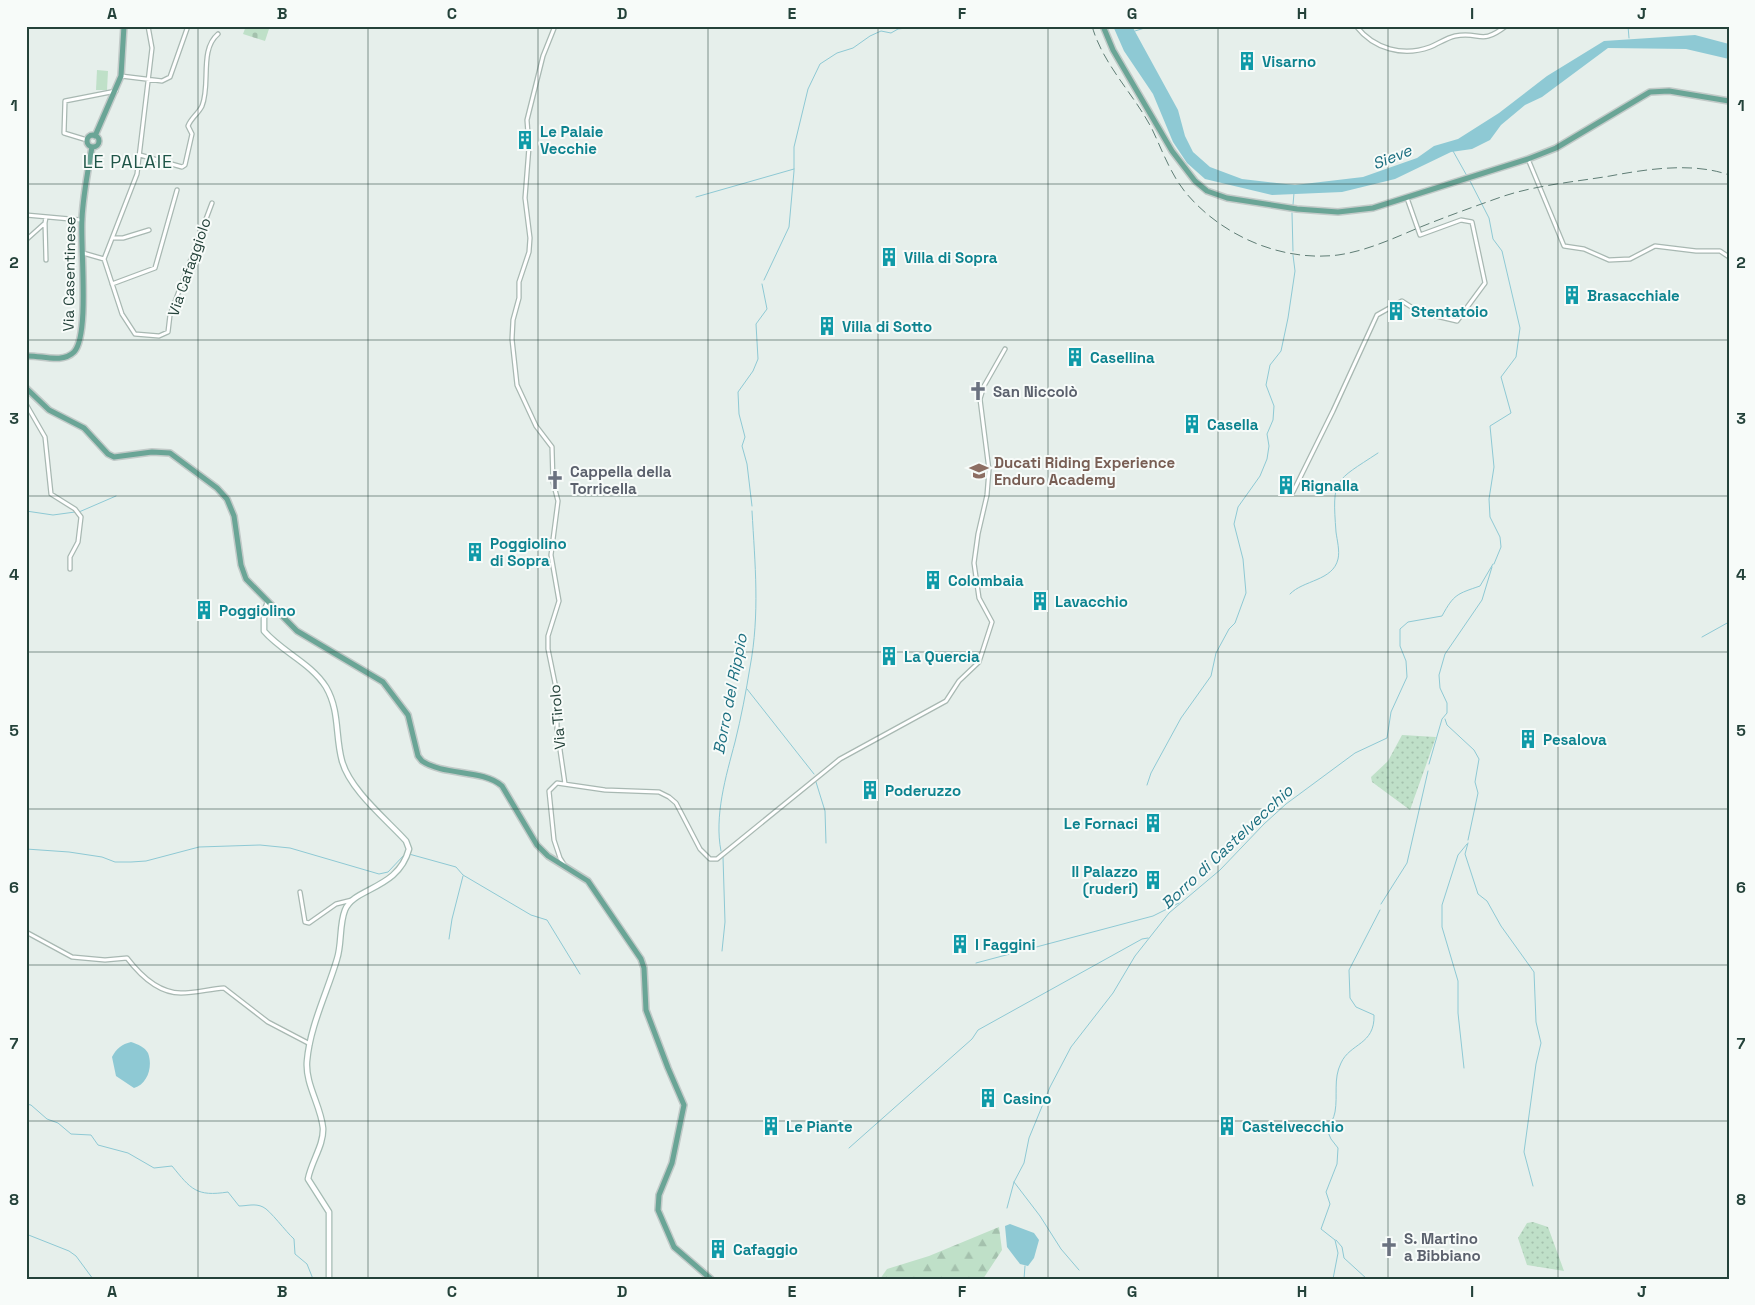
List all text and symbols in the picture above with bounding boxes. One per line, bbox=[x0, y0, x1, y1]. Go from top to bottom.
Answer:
text: A bbox=[107, 3, 117, 24]
text: B bbox=[277, 3, 287, 24]
text: C bbox=[447, 3, 457, 24]
text: D bbox=[617, 3, 627, 24]
text: E bbox=[788, 3, 797, 24]
text: F bbox=[958, 3, 967, 24]
text: G bbox=[1127, 3, 1137, 24]
text: H bbox=[1297, 3, 1307, 24]
text: I bbox=[1470, 3, 1474, 24]
text: J bbox=[1637, 3, 1647, 24]
building icon: Visarno bbox=[1236, 50, 1258, 72]
place label: Visarno bbox=[1262, 52, 1316, 71]
text: 1 bbox=[10, 95, 18, 116]
text: 1 bbox=[1737, 95, 1745, 116]
place label: Le Palaie Vecchie bbox=[540, 122, 604, 158]
building icon: Le Palaie Vecchie bbox=[514, 129, 536, 151]
water label: Sieve bbox=[1369, 139, 1415, 174]
district label: LE PALAIE bbox=[83, 150, 173, 173]
street label: Via Cafaggiolo bbox=[163, 215, 215, 319]
street label: Via Casentinese bbox=[58, 216, 80, 332]
building icon: Villa di Sopra bbox=[878, 246, 900, 268]
place label: Villa di Sopra bbox=[904, 248, 998, 267]
text: 2 bbox=[9, 252, 19, 273]
text: 2 bbox=[1736, 252, 1746, 273]
building icon: Brasacchiale bbox=[1561, 284, 1583, 306]
place label: Brasacchiale bbox=[1587, 286, 1680, 305]
building icon: Stentatoio bbox=[1385, 300, 1407, 322]
place label: Stentatoio bbox=[1411, 302, 1488, 321]
building icon: Villa di Sotto bbox=[816, 315, 838, 337]
place label: Villa di Sotto bbox=[842, 317, 932, 336]
building icon: Casellina bbox=[1064, 346, 1086, 368]
place label: Casellina bbox=[1090, 348, 1155, 367]
church icon: San Niccolò bbox=[967, 380, 989, 402]
place label: San Niccolò bbox=[993, 382, 1078, 401]
text: 3 bbox=[9, 408, 19, 429]
text: 3 bbox=[1736, 408, 1746, 429]
building icon: Casella bbox=[1181, 413, 1203, 435]
place label: Casella bbox=[1207, 415, 1259, 434]
place label: Ducati Riding Experience Enduro Academy bbox=[994, 453, 1175, 489]
school or university icon: Ducati Riding Experience Enduro Academy bbox=[968, 460, 990, 482]
place label: Cappella della Torricella bbox=[570, 462, 672, 498]
church icon: Cappella della Torricella bbox=[544, 469, 566, 491]
building icon: Rignalla bbox=[1275, 474, 1297, 496]
place label: Rignalla bbox=[1301, 476, 1359, 495]
place label: Poggiolino di Sopra bbox=[490, 534, 567, 570]
building icon: Poggiolino di Sopra bbox=[464, 541, 486, 563]
text: 4 bbox=[9, 564, 19, 585]
text: 4 bbox=[1736, 564, 1746, 585]
building icon: Colombaia bbox=[922, 569, 944, 591]
place label: Colombaia bbox=[948, 571, 1024, 590]
building icon: Lavacchio bbox=[1029, 590, 1051, 612]
place label: Lavacchio bbox=[1055, 592, 1128, 611]
building icon: Poggiolino bbox=[193, 599, 215, 621]
place label: Poggiolino bbox=[219, 601, 296, 620]
water label: Borro del Rippio bbox=[708, 631, 752, 756]
building icon: La Quercia bbox=[878, 645, 900, 667]
place label: La Quercia bbox=[904, 647, 980, 666]
street label: Via Tirolo bbox=[545, 684, 569, 750]
text: 5 bbox=[9, 720, 19, 741]
text: 5 bbox=[1736, 720, 1746, 741]
building icon: Pesalova bbox=[1517, 728, 1539, 750]
place label: Pesalova bbox=[1543, 730, 1607, 749]
building icon: Poderuzzo bbox=[859, 779, 881, 801]
water label: Borro di Castelvecchio bbox=[1156, 779, 1298, 914]
place label: Poderuzzo bbox=[885, 781, 961, 800]
building icon: Le Fornaci bbox=[1142, 812, 1164, 834]
place label: Le Fornaci bbox=[1064, 814, 1138, 833]
place label: Il Palazzo (ruderi) bbox=[1071, 862, 1138, 898]
building icon: Il Palazzo (ruderi) bbox=[1142, 869, 1164, 891]
text: 6 bbox=[9, 877, 19, 898]
text: 6 bbox=[1736, 877, 1746, 898]
building icon: I Faggini bbox=[949, 933, 971, 955]
place label: I Faggini bbox=[975, 935, 1036, 954]
text: 7 bbox=[10, 1033, 19, 1054]
text: 7 bbox=[1737, 1033, 1746, 1054]
building icon: Casino bbox=[977, 1087, 999, 1109]
place label: Casino bbox=[1003, 1089, 1052, 1108]
building icon: Le Piante bbox=[760, 1115, 782, 1137]
building icon: Castelvecchio bbox=[1216, 1115, 1238, 1137]
place label: Le Piante bbox=[786, 1117, 853, 1136]
place label: Castelvecchio bbox=[1242, 1117, 1344, 1136]
text: 8 bbox=[9, 1189, 19, 1210]
text: 8 bbox=[1736, 1189, 1746, 1210]
place label: S. Martino a Bibbiano bbox=[1404, 1229, 1481, 1265]
church icon: S. Martino a Bibbiano bbox=[1378, 1236, 1400, 1258]
building icon: Cafaggio bbox=[707, 1238, 729, 1260]
place label: Cafaggio bbox=[733, 1240, 798, 1259]
text: A bbox=[107, 1281, 117, 1302]
text: B bbox=[277, 1281, 287, 1302]
text: C bbox=[447, 1281, 457, 1302]
text: D bbox=[617, 1281, 627, 1302]
text: E bbox=[788, 1281, 797, 1302]
text: F bbox=[958, 1281, 967, 1302]
text: G bbox=[1127, 1281, 1137, 1302]
text: H bbox=[1297, 1281, 1307, 1302]
text: I bbox=[1470, 1281, 1474, 1302]
text: J bbox=[1637, 1281, 1647, 1302]

